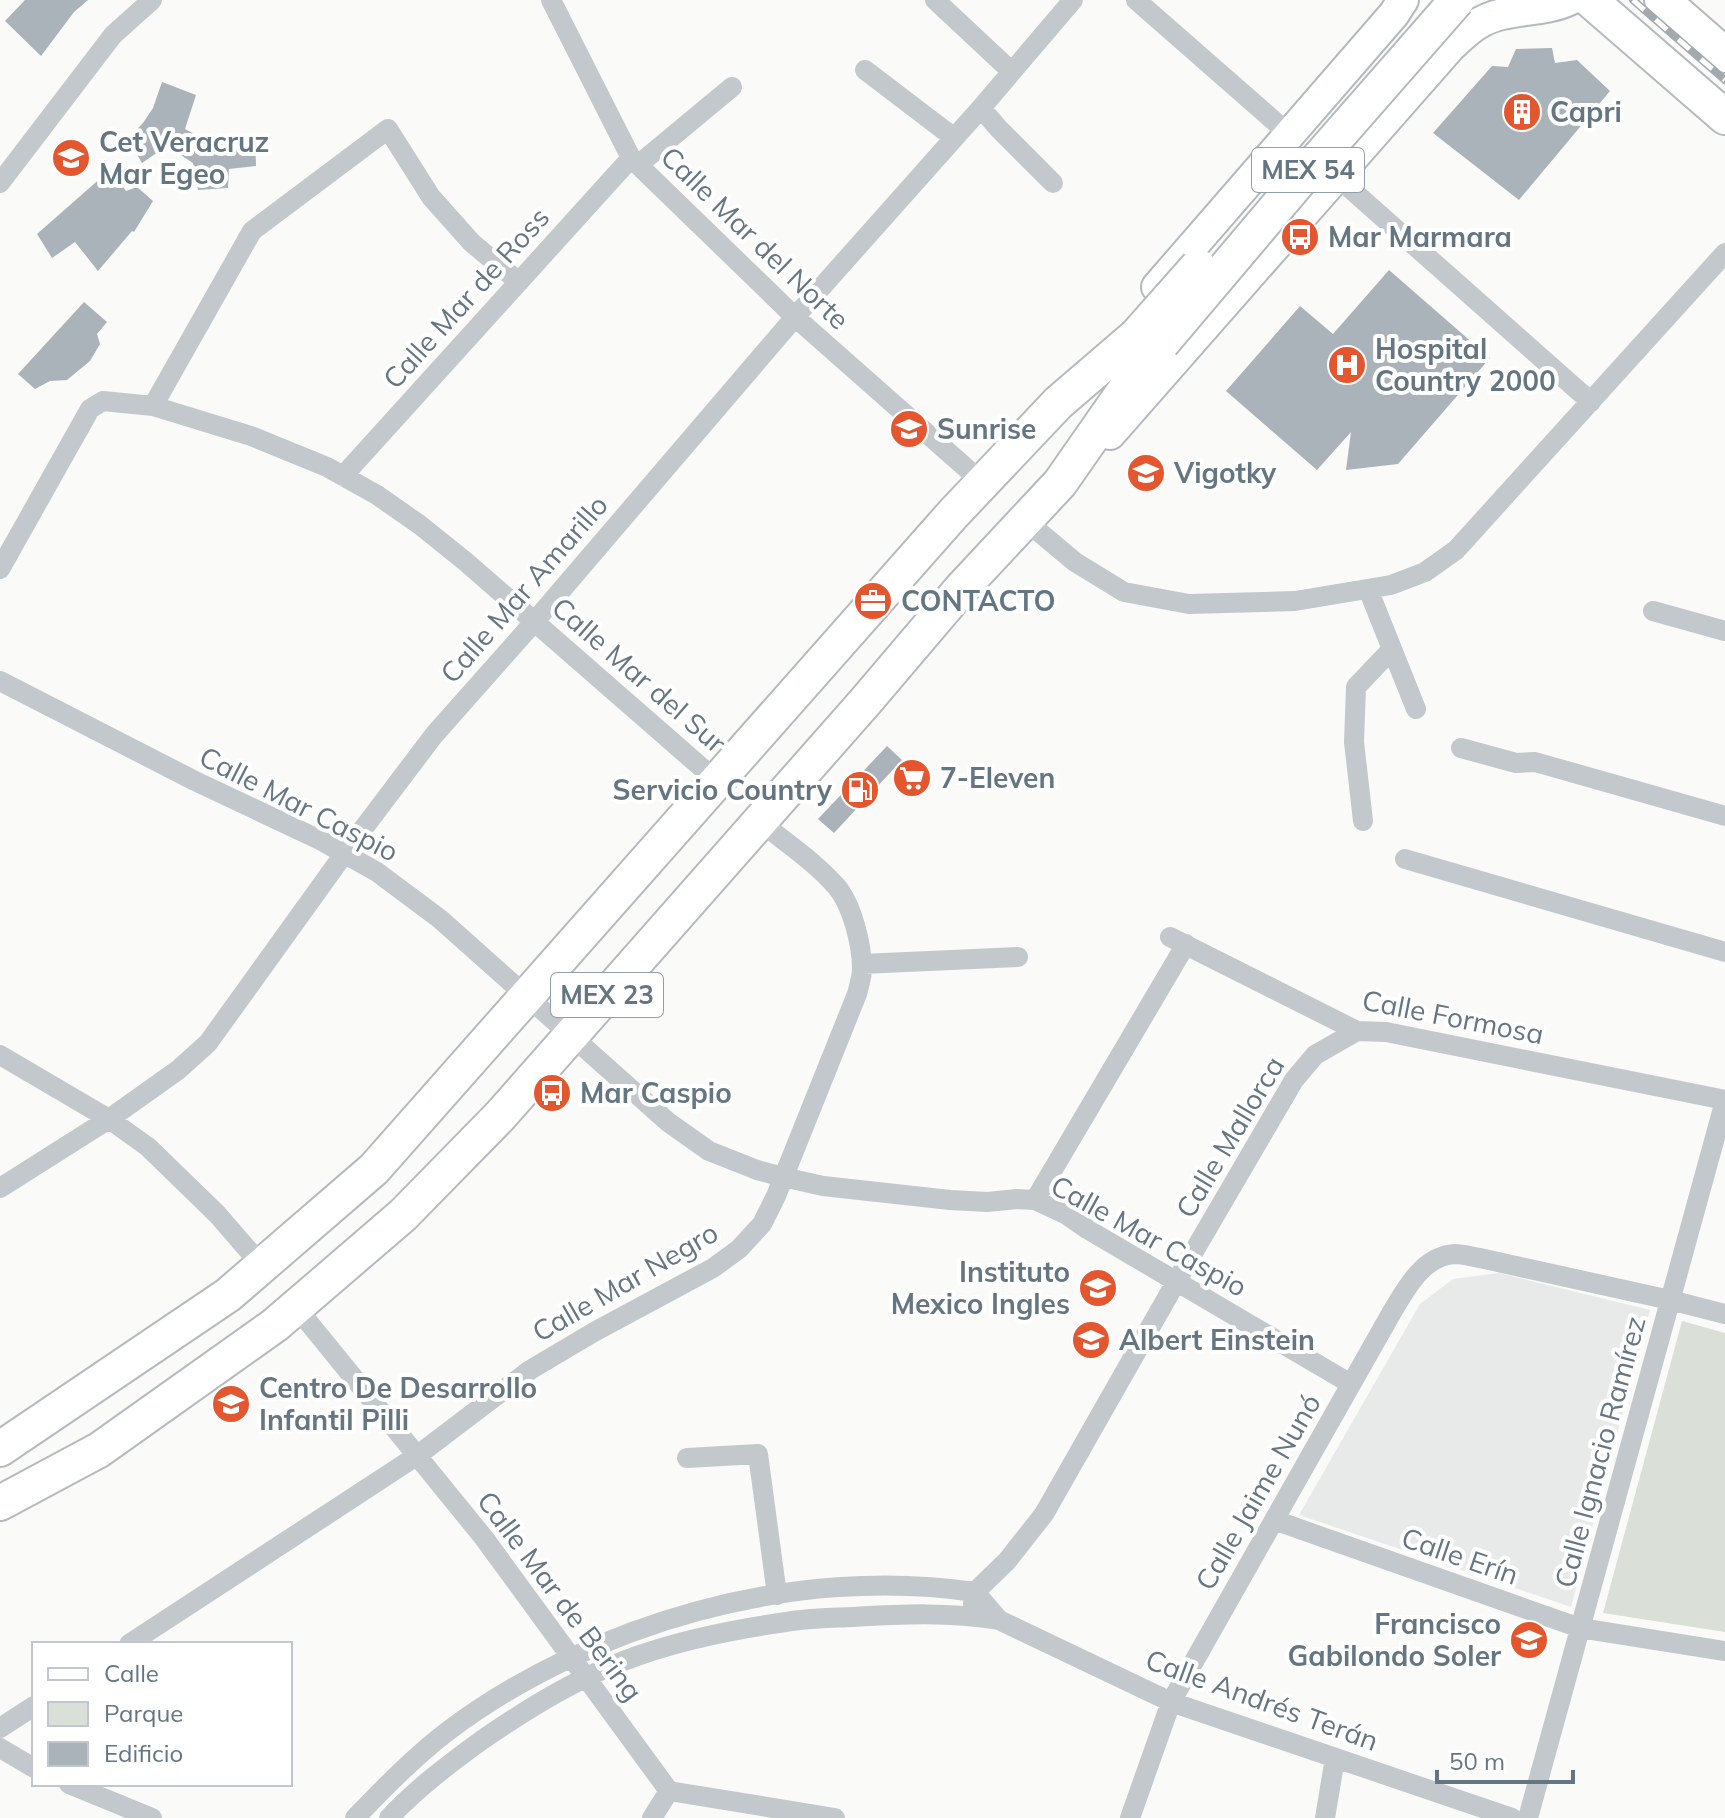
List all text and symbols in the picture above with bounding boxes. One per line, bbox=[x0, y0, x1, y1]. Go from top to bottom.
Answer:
building icon: Capri bbox=[1501, 91, 1543, 133]
place label: Capri bbox=[1550, 94, 1622, 129]
place label: Cet Veracruz Mar Egeo bbox=[99, 124, 269, 191]
school or university icon: Cet Veracruz Mar Egeo bbox=[50, 137, 92, 179]
street label: Calle Mar del Norte bbox=[654, 139, 857, 336]
road number: MEX 54 bbox=[1252, 148, 1364, 192]
street label: Calle Mar de Ross bbox=[375, 200, 556, 396]
bus stop icon: Mar Marmara bbox=[1279, 216, 1321, 258]
place label: Mar Marmara bbox=[1328, 219, 1512, 254]
place label: Hospital Country 2000 bbox=[1375, 331, 1556, 398]
hospital icon: Hospital Country 2000 bbox=[1326, 344, 1368, 386]
school or university icon: Sunrise bbox=[888, 408, 930, 450]
place label: Sunrise bbox=[937, 411, 1036, 446]
school or university icon: Vigotky bbox=[1125, 452, 1167, 494]
place label: Vigotky bbox=[1173, 455, 1277, 490]
street label: Calle Mar Amarillo bbox=[432, 487, 615, 690]
office icon: CONTACTO bbox=[852, 580, 894, 622]
place label: CONTACTO bbox=[901, 583, 1056, 618]
street label: Calle Mar del Sur bbox=[545, 589, 734, 760]
street label: Calle Mar Caspio bbox=[194, 738, 405, 869]
supermarket icon: 7-Eleven bbox=[891, 757, 933, 799]
place label: 7-Eleven bbox=[940, 760, 1055, 795]
fuel station icon: Servicio Country bbox=[839, 769, 881, 811]
place label: Servicio Country bbox=[613, 772, 833, 807]
road number: MEX 23 bbox=[551, 973, 663, 1017]
street label: Calle Formosa bbox=[1359, 982, 1547, 1051]
street label: Calle Mallorca bbox=[1168, 1050, 1291, 1224]
bus stop icon: Mar Caspio bbox=[531, 1072, 573, 1114]
place label: Mar Caspio bbox=[580, 1075, 732, 1110]
street label: Calle Mar Caspio bbox=[1045, 1167, 1253, 1304]
street label: Calle Mar Negro bbox=[526, 1214, 724, 1349]
place label: Instituto Mexico Ingles bbox=[891, 1254, 1070, 1321]
school or university icon: Instituto Mexico Ingles bbox=[1077, 1267, 1119, 1309]
street label: Calle Ignacio Ramírez bbox=[1546, 1312, 1653, 1591]
school or university icon: Albert Einstein bbox=[1070, 1319, 1112, 1361]
place label: Albert Einstein bbox=[1119, 1322, 1315, 1357]
place label: Centro De Desarrollo Infantil Pilli bbox=[259, 1370, 537, 1437]
school or university icon: Centro De Desarrollo Infantil Pilli bbox=[210, 1383, 252, 1425]
street label: Calle Jaime Nunó bbox=[1187, 1387, 1328, 1596]
street label: Calle Mar de Bering bbox=[470, 1484, 651, 1707]
street label: Calle Erín bbox=[1397, 1519, 1523, 1592]
place label: Francisco Gabilondo Soler bbox=[1288, 1606, 1501, 1673]
school or university icon: Francisco Gabilondo Soler bbox=[1508, 1619, 1550, 1661]
street label: Calle Andrés Terán bbox=[1141, 1641, 1383, 1758]
legend bbox=[32, 1642, 292, 1786]
text: Calle bbox=[104, 1658, 159, 1688]
text: Parque bbox=[104, 1698, 183, 1728]
scale bar bbox=[1437, 1734, 1573, 1784]
text: Edificio bbox=[104, 1738, 183, 1768]
text: 50 m bbox=[1449, 1746, 1505, 1776]

